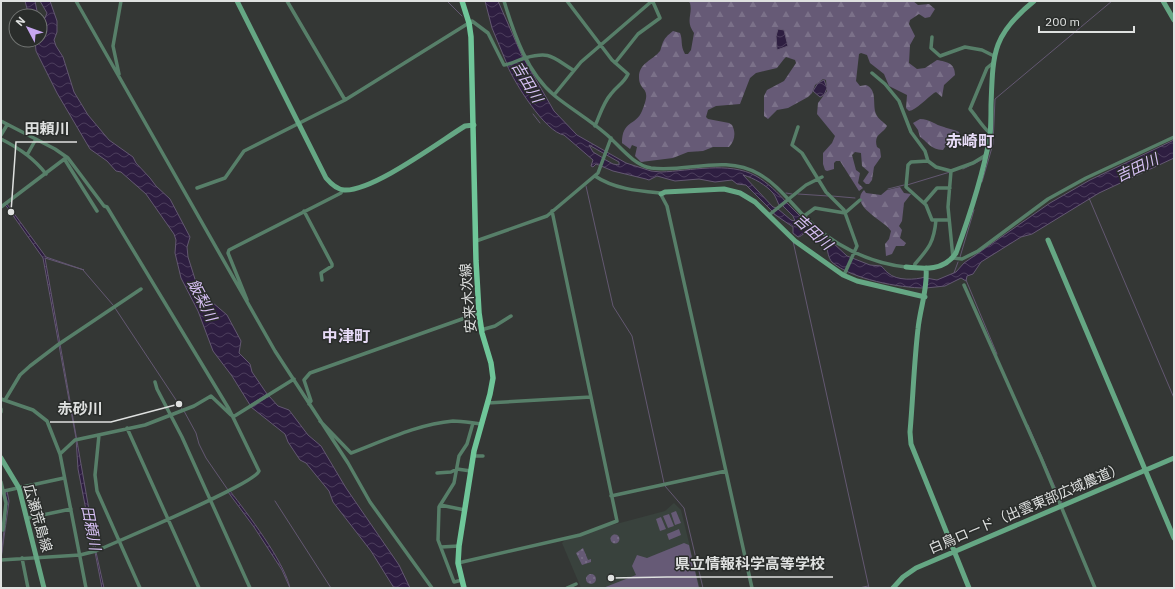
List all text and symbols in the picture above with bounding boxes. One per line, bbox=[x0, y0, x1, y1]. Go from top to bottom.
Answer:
north arrow bbox=[8, 8, 48, 48]
scale bar bbox=[1039, 8, 1134, 34]
text: N bbox=[13, 14, 28, 29]
text: 200 m bbox=[1045, 14, 1080, 29]
water label: 吉田川 bbox=[508, 58, 548, 108]
callout: 田頼川 bbox=[16, 115, 77, 142]
text: 田頼川 bbox=[24, 119, 70, 138]
district label: 赤崎町 bbox=[946, 131, 994, 151]
water label: 吉田川 bbox=[1112, 149, 1163, 186]
water label: 吉田川 bbox=[790, 210, 838, 255]
street label: 安来木次線 bbox=[456, 262, 480, 334]
water label: 飯梨川 bbox=[184, 275, 222, 326]
district label: 中津町 bbox=[322, 326, 370, 346]
callout: 赤砂川 bbox=[50, 395, 111, 422]
text: 赤砂川 bbox=[57, 399, 103, 418]
street label: 白鳥ロード（出雲東部広域農道） bbox=[926, 459, 1126, 557]
street label: 広瀬荒島線 bbox=[20, 482, 56, 554]
water label: 田頼川 bbox=[78, 504, 105, 554]
callout: 県立情報科学高等学校 bbox=[667, 550, 833, 577]
text: 県立情報科学高等学校 bbox=[675, 554, 825, 573]

